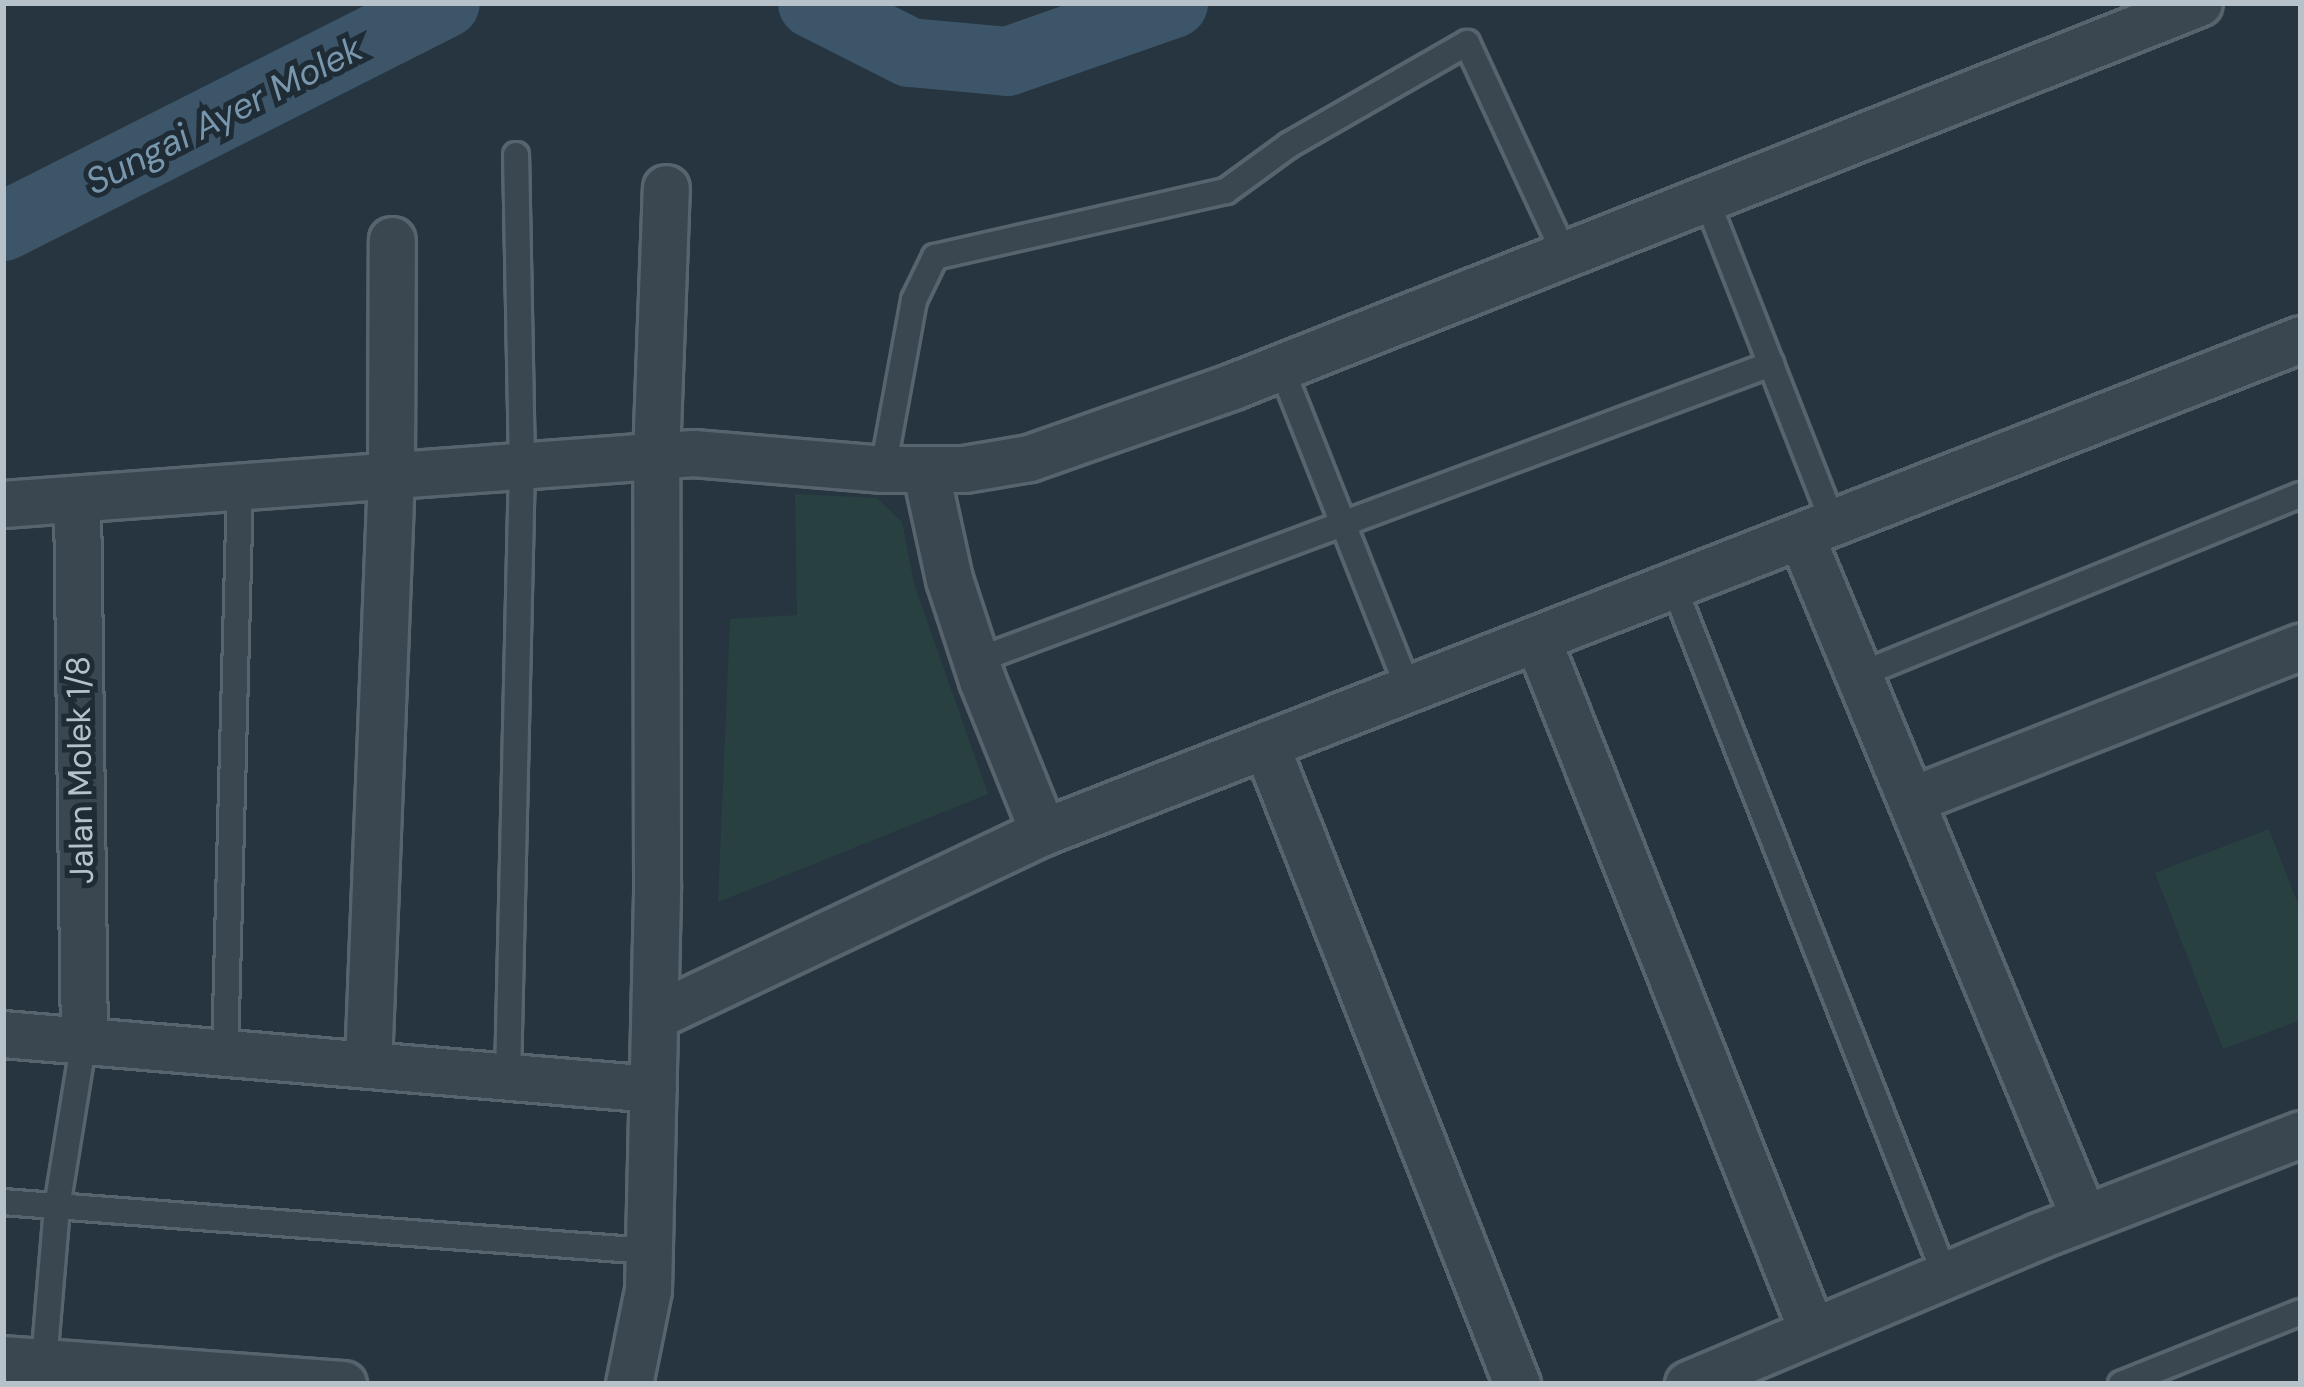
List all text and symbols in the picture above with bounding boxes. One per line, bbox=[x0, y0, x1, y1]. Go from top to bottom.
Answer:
water label: Sungai Ayer Molek bbox=[78, 27, 370, 203]
street label: Jalan Molek 1/8 bbox=[58, 655, 102, 885]

